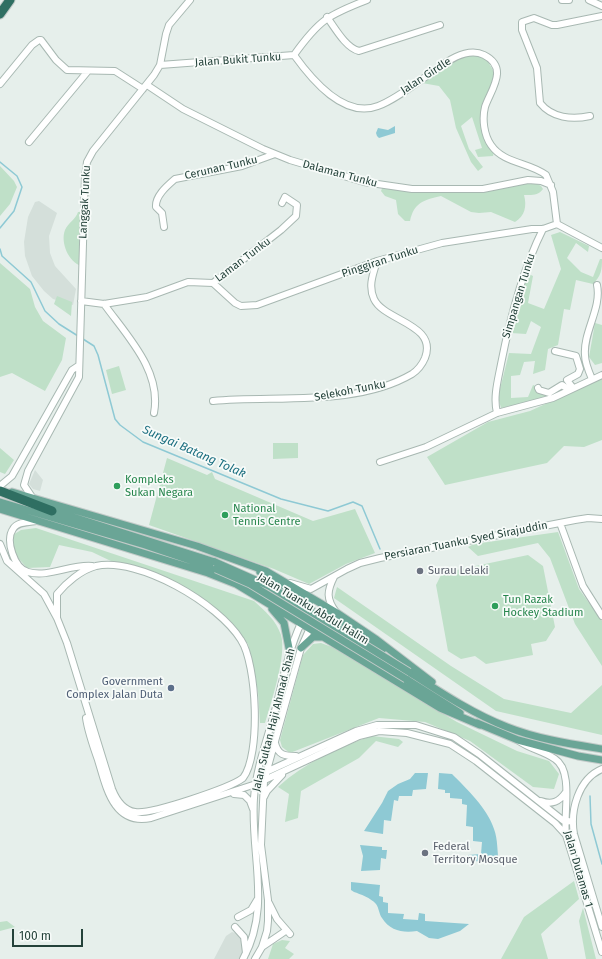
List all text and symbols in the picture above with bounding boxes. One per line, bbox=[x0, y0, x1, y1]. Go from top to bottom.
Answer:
street label: Jalan Bukit Tunku bbox=[194, 50, 282, 70]
street label: Jalan Girdle bbox=[398, 55, 454, 97]
street label: Cerunan Tunku bbox=[183, 153, 259, 183]
street label: Dalaman Tunku bbox=[301, 158, 379, 190]
street label: Langgak Tunku bbox=[76, 165, 94, 239]
street label: Laman Tunku bbox=[213, 235, 273, 285]
street label: Pinggiran Tunku bbox=[340, 243, 420, 281]
street label: Simpangan Tunku bbox=[500, 252, 538, 340]
street label: Selekoh Tunku bbox=[313, 378, 387, 404]
water label: Sungai Batang Tolak bbox=[140, 423, 248, 481]
place label: Kompleks Sukan Negara bbox=[125, 473, 193, 499]
marker: Kompleks Sukan Negara bbox=[112, 481, 122, 491]
place label: National Tennis Centre bbox=[233, 502, 300, 528]
marker: National Tennis Centre bbox=[220, 510, 230, 520]
street label: Persiaran Tuanku Syed Sirajuddin bbox=[383, 519, 549, 563]
place label: Surau Lelaki bbox=[428, 564, 489, 578]
marker: Surau Lelaki bbox=[415, 566, 425, 576]
street label: Jalan Tuanku Abdul Halim bbox=[255, 570, 371, 648]
place label: Tun Razak Hockey Stadium bbox=[503, 593, 583, 619]
marker: Tun Razak Hockey Stadium bbox=[490, 601, 500, 611]
street label: Jalan Sultan Haji Ahmad Shah bbox=[250, 647, 298, 793]
place label: Government Complex Jalan Duta bbox=[66, 675, 163, 701]
marker: Government Complex Jalan Duta bbox=[166, 683, 176, 693]
street label: Jalan Dutamas 1 bbox=[561, 829, 595, 909]
place label: Federal Territory Mosque bbox=[433, 840, 518, 866]
marker: Federal Territory Mosque bbox=[420, 848, 430, 858]
scale bar bbox=[14, 921, 85, 947]
text: 100 m bbox=[19, 929, 51, 943]

